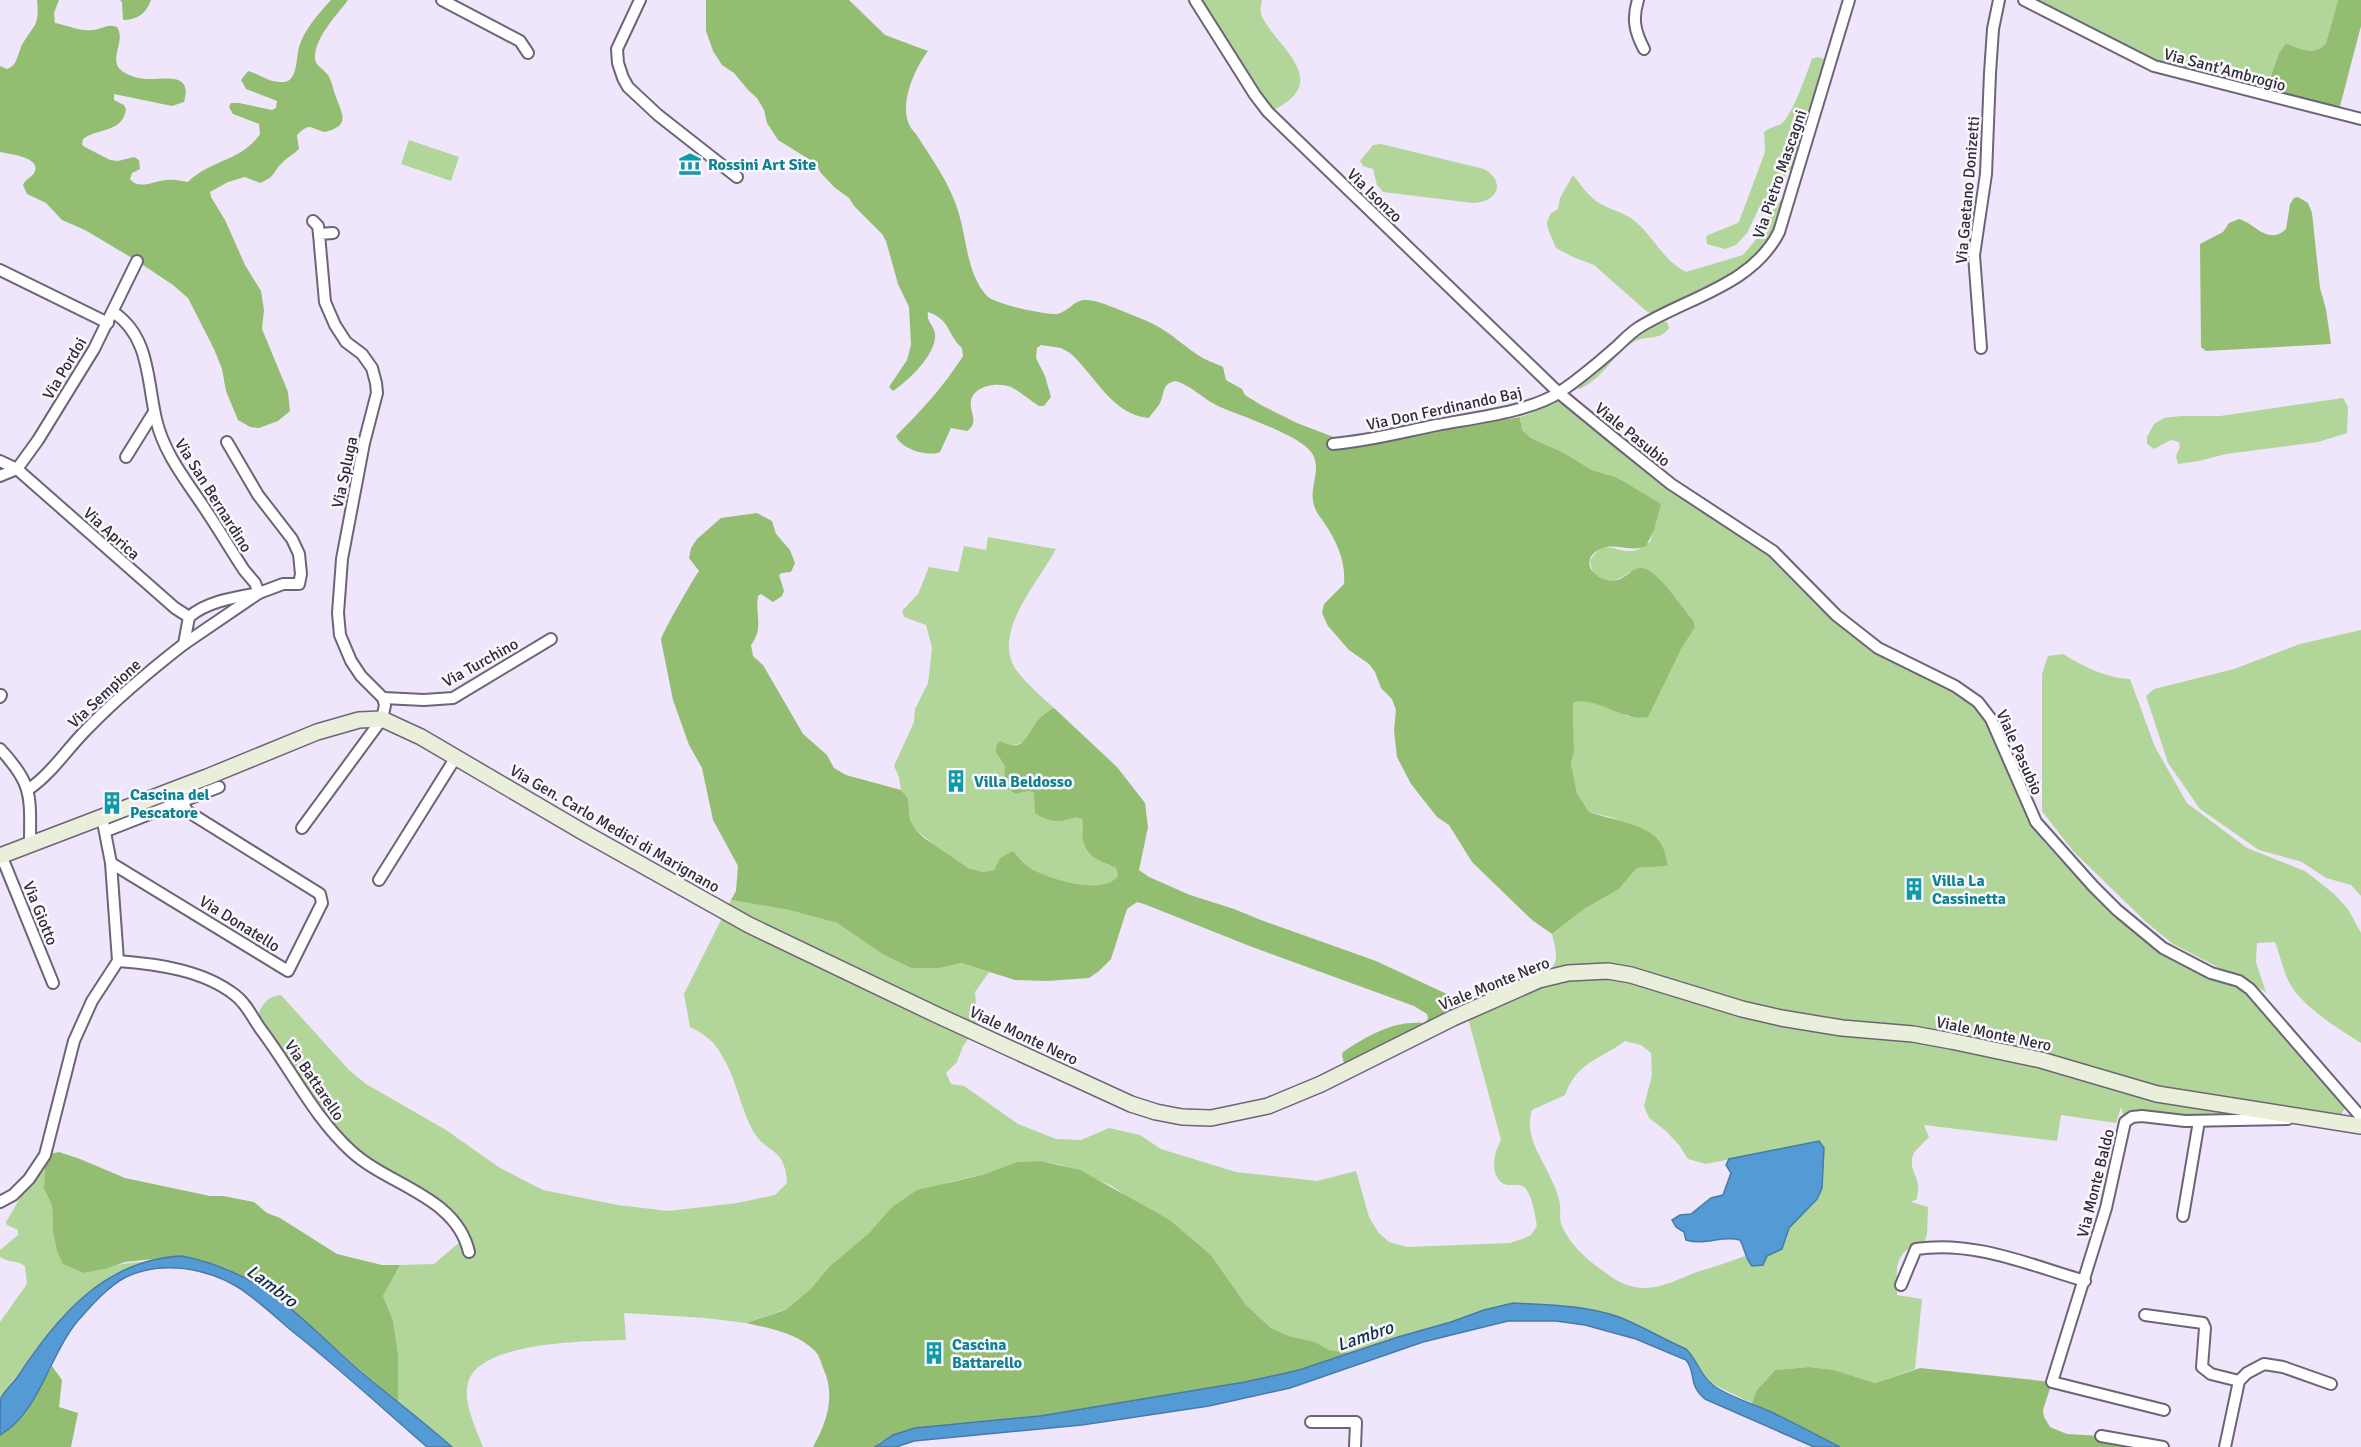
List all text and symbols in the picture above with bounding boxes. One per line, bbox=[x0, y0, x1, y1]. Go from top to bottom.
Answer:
street label: Via Sant'Ambrogio bbox=[2161, 44, 2288, 96]
street label: Via Pietro Mascagni bbox=[1749, 107, 1811, 241]
street label: Via Gaetano Donizetti bbox=[1952, 115, 1984, 265]
museum icon: Rossini Art Site bbox=[677, 151, 703, 177]
place label: Rossini Art Site bbox=[708, 155, 816, 175]
street label: Via Isonzo bbox=[1342, 165, 1406, 227]
street label: Via Pordoi bbox=[39, 334, 91, 403]
street label: Via Don Ferdinando Baj bbox=[1365, 383, 1524, 435]
street label: Viale Pasubio bbox=[1591, 398, 1674, 471]
street label: Via San Bernardino bbox=[170, 435, 256, 556]
street label: Via Spluga bbox=[328, 435, 362, 510]
street label: Via Aprica bbox=[79, 503, 144, 564]
street label: Via Turchino bbox=[439, 634, 522, 692]
street label: Via Sempione bbox=[64, 655, 145, 733]
street label: Viale Pasubio bbox=[1991, 707, 2047, 798]
street label: Via Gen. Carlo Medici di Marignano bbox=[506, 760, 723, 897]
building icon: Villa Beldosso bbox=[943, 768, 969, 794]
place label: Villa Beldosso bbox=[974, 772, 1072, 792]
place label: Cascina del Pescatore bbox=[130, 785, 210, 823]
building icon: Cascina del Pescatore bbox=[99, 790, 125, 816]
place label: Villa La Cassinetta bbox=[1932, 871, 2006, 909]
building icon: Villa La Cassinetta bbox=[1901, 876, 1927, 902]
street label: Via Giotto bbox=[18, 878, 62, 948]
street label: Via Donatello bbox=[195, 891, 284, 957]
street label: Viale Monte Nero bbox=[1436, 953, 1553, 1015]
street label: Viale Monte Nero bbox=[966, 1002, 1081, 1070]
street label: Viale Monte Nero bbox=[1934, 1012, 2053, 1056]
street label: Via Battarello bbox=[280, 1036, 348, 1125]
street label: Via Monte Baldo bbox=[2073, 1127, 2119, 1240]
water label: Lambro bbox=[242, 1260, 303, 1313]
water label: Lambro bbox=[1334, 1316, 1397, 1356]
place label: Cascina Battarello bbox=[952, 1335, 1022, 1373]
building icon: Cascina Battarello bbox=[921, 1340, 947, 1366]

